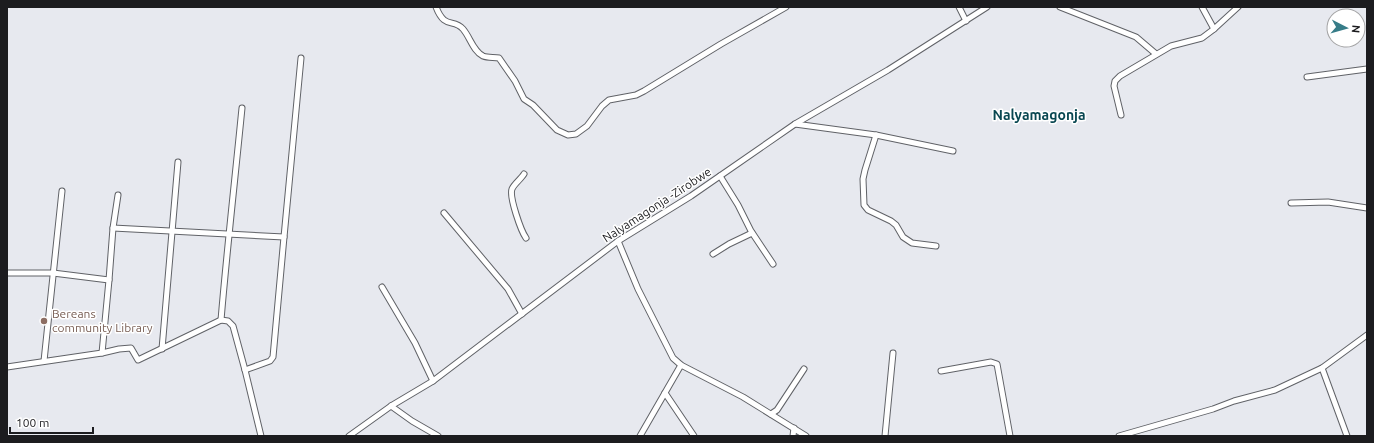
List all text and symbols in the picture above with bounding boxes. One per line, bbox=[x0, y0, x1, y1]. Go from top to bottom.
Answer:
north arrow bbox=[1326, 8, 1366, 48]
text: N bbox=[1350, 24, 1362, 34]
district label: Nalyamagonja bbox=[992, 107, 1086, 123]
street label: Nalyamagonja -Zirobwe bbox=[600, 165, 713, 245]
place label: Bereans community Library bbox=[52, 307, 153, 334]
marker: Bereans community Library bbox=[39, 316, 49, 326]
scale bar bbox=[10, 409, 93, 435]
text: 100 m bbox=[16, 416, 49, 429]

